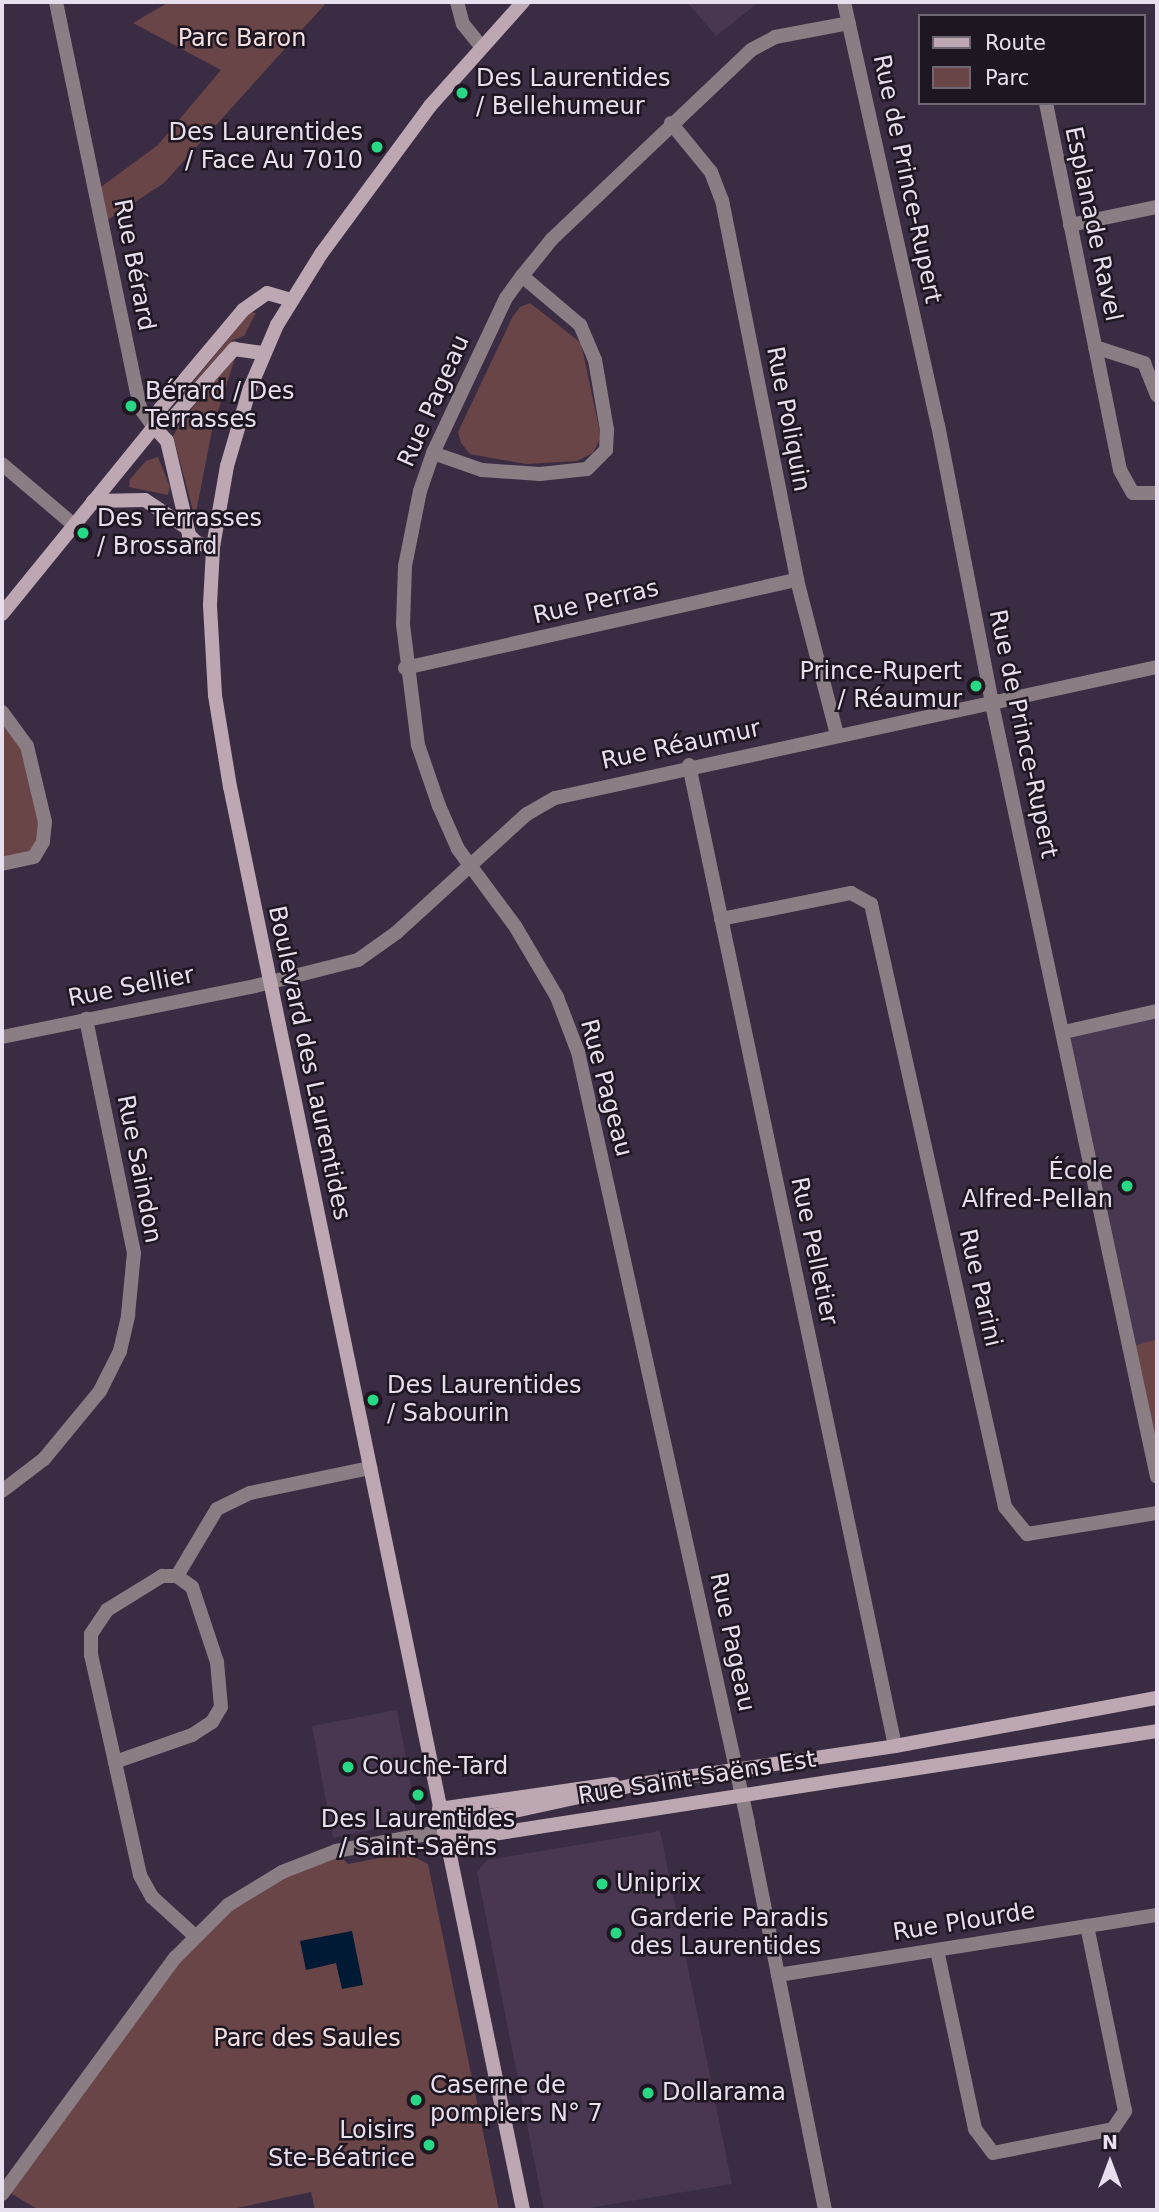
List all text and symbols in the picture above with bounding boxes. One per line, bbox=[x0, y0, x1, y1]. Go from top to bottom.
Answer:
legend bbox=[918, 14, 1145, 105]
park label: Parc Baron bbox=[178, 25, 306, 53]
text: Route bbox=[985, 31, 1046, 55]
street label: Rue de Prince-Rupert bbox=[867, 52, 947, 306]
place label: Des Laurentides / Bellehumeur bbox=[476, 65, 671, 121]
text: Parc bbox=[985, 66, 1029, 90]
marker: Des Laurentides / Bellehumeur bbox=[454, 85, 470, 101]
place label: Des Laurentides / Face Au 7010 bbox=[168, 119, 363, 175]
street label: Esplanade Ravel bbox=[1058, 124, 1128, 324]
marker: Des Laurentides / Face Au 7010 bbox=[369, 139, 385, 155]
street label: Rue Bérard bbox=[107, 197, 161, 333]
street label: Rue Pageau bbox=[392, 331, 476, 471]
street label: Rue Poliquin bbox=[760, 344, 816, 494]
place label: Bérard / Des Terrasses bbox=[145, 378, 295, 434]
marker: Bérard / Des Terrasses bbox=[123, 398, 139, 414]
place label: Des Terrasses / Brossard bbox=[97, 505, 262, 561]
marker: Des Terrasses / Brossard bbox=[75, 525, 91, 541]
street label: Rue Perras bbox=[530, 574, 662, 630]
street label: Rue de Prince-Rupert bbox=[983, 607, 1063, 861]
place label: Prince-Rupert / Réaumur bbox=[799, 658, 962, 714]
marker: Prince-Rupert / Réaumur bbox=[968, 678, 984, 694]
street label: Rue Réaumur bbox=[599, 714, 763, 776]
street label: Boulevard des Laurentides bbox=[262, 903, 356, 1223]
street label: Rue Sellier bbox=[66, 961, 196, 1013]
street label: Rue Pageau bbox=[574, 1016, 638, 1160]
street label: Rue Saindon bbox=[111, 1093, 167, 1245]
place label: École Alfred-Pellan bbox=[962, 1158, 1113, 1214]
street label: Rue Pelletier bbox=[784, 1174, 844, 1328]
marker: École Alfred-Pellan bbox=[1119, 1178, 1135, 1194]
street label: Rue Parini bbox=[953, 1226, 1007, 1350]
place label: Des Laurentides / Sabourin bbox=[387, 1372, 582, 1428]
marker: Des Laurentides / Sabourin bbox=[365, 1392, 381, 1408]
street label: Rue Pageau bbox=[703, 1570, 761, 1714]
street label: Rue Saint-Saëns Est bbox=[576, 1745, 818, 1811]
place label: Couche-Tard bbox=[362, 1753, 508, 1781]
marker: Couche-Tard bbox=[340, 1759, 356, 1775]
marker: Des Laurentides / Saint-Saëns bbox=[410, 1787, 426, 1803]
place label: Des Laurentides / Saint-Saëns bbox=[321, 1806, 515, 1862]
place label: Uniprix bbox=[616, 1870, 701, 1898]
marker: Uniprix bbox=[594, 1876, 610, 1892]
street label: Rue Plourde bbox=[891, 1897, 1037, 1947]
place label: Garderie Paradis des Laurentides bbox=[630, 1905, 829, 1961]
marker: Garderie Paradis des Laurentides bbox=[608, 1925, 624, 1941]
park label: Parc des Saules bbox=[213, 2025, 401, 2053]
place label: Caserne de pompiers N° 7 bbox=[430, 2072, 603, 2128]
place label: Dollarama bbox=[662, 2079, 786, 2107]
marker: Dollarama bbox=[640, 2085, 656, 2101]
marker: Caserne de pompiers N° 7 bbox=[408, 2092, 424, 2108]
place label: Loisirs Ste-Béatrice bbox=[268, 2117, 415, 2173]
north arrow bbox=[1075, 2128, 1145, 2198]
text: N bbox=[1102, 2131, 1118, 2153]
marker: Loisirs Ste-Béatrice bbox=[421, 2137, 437, 2153]

